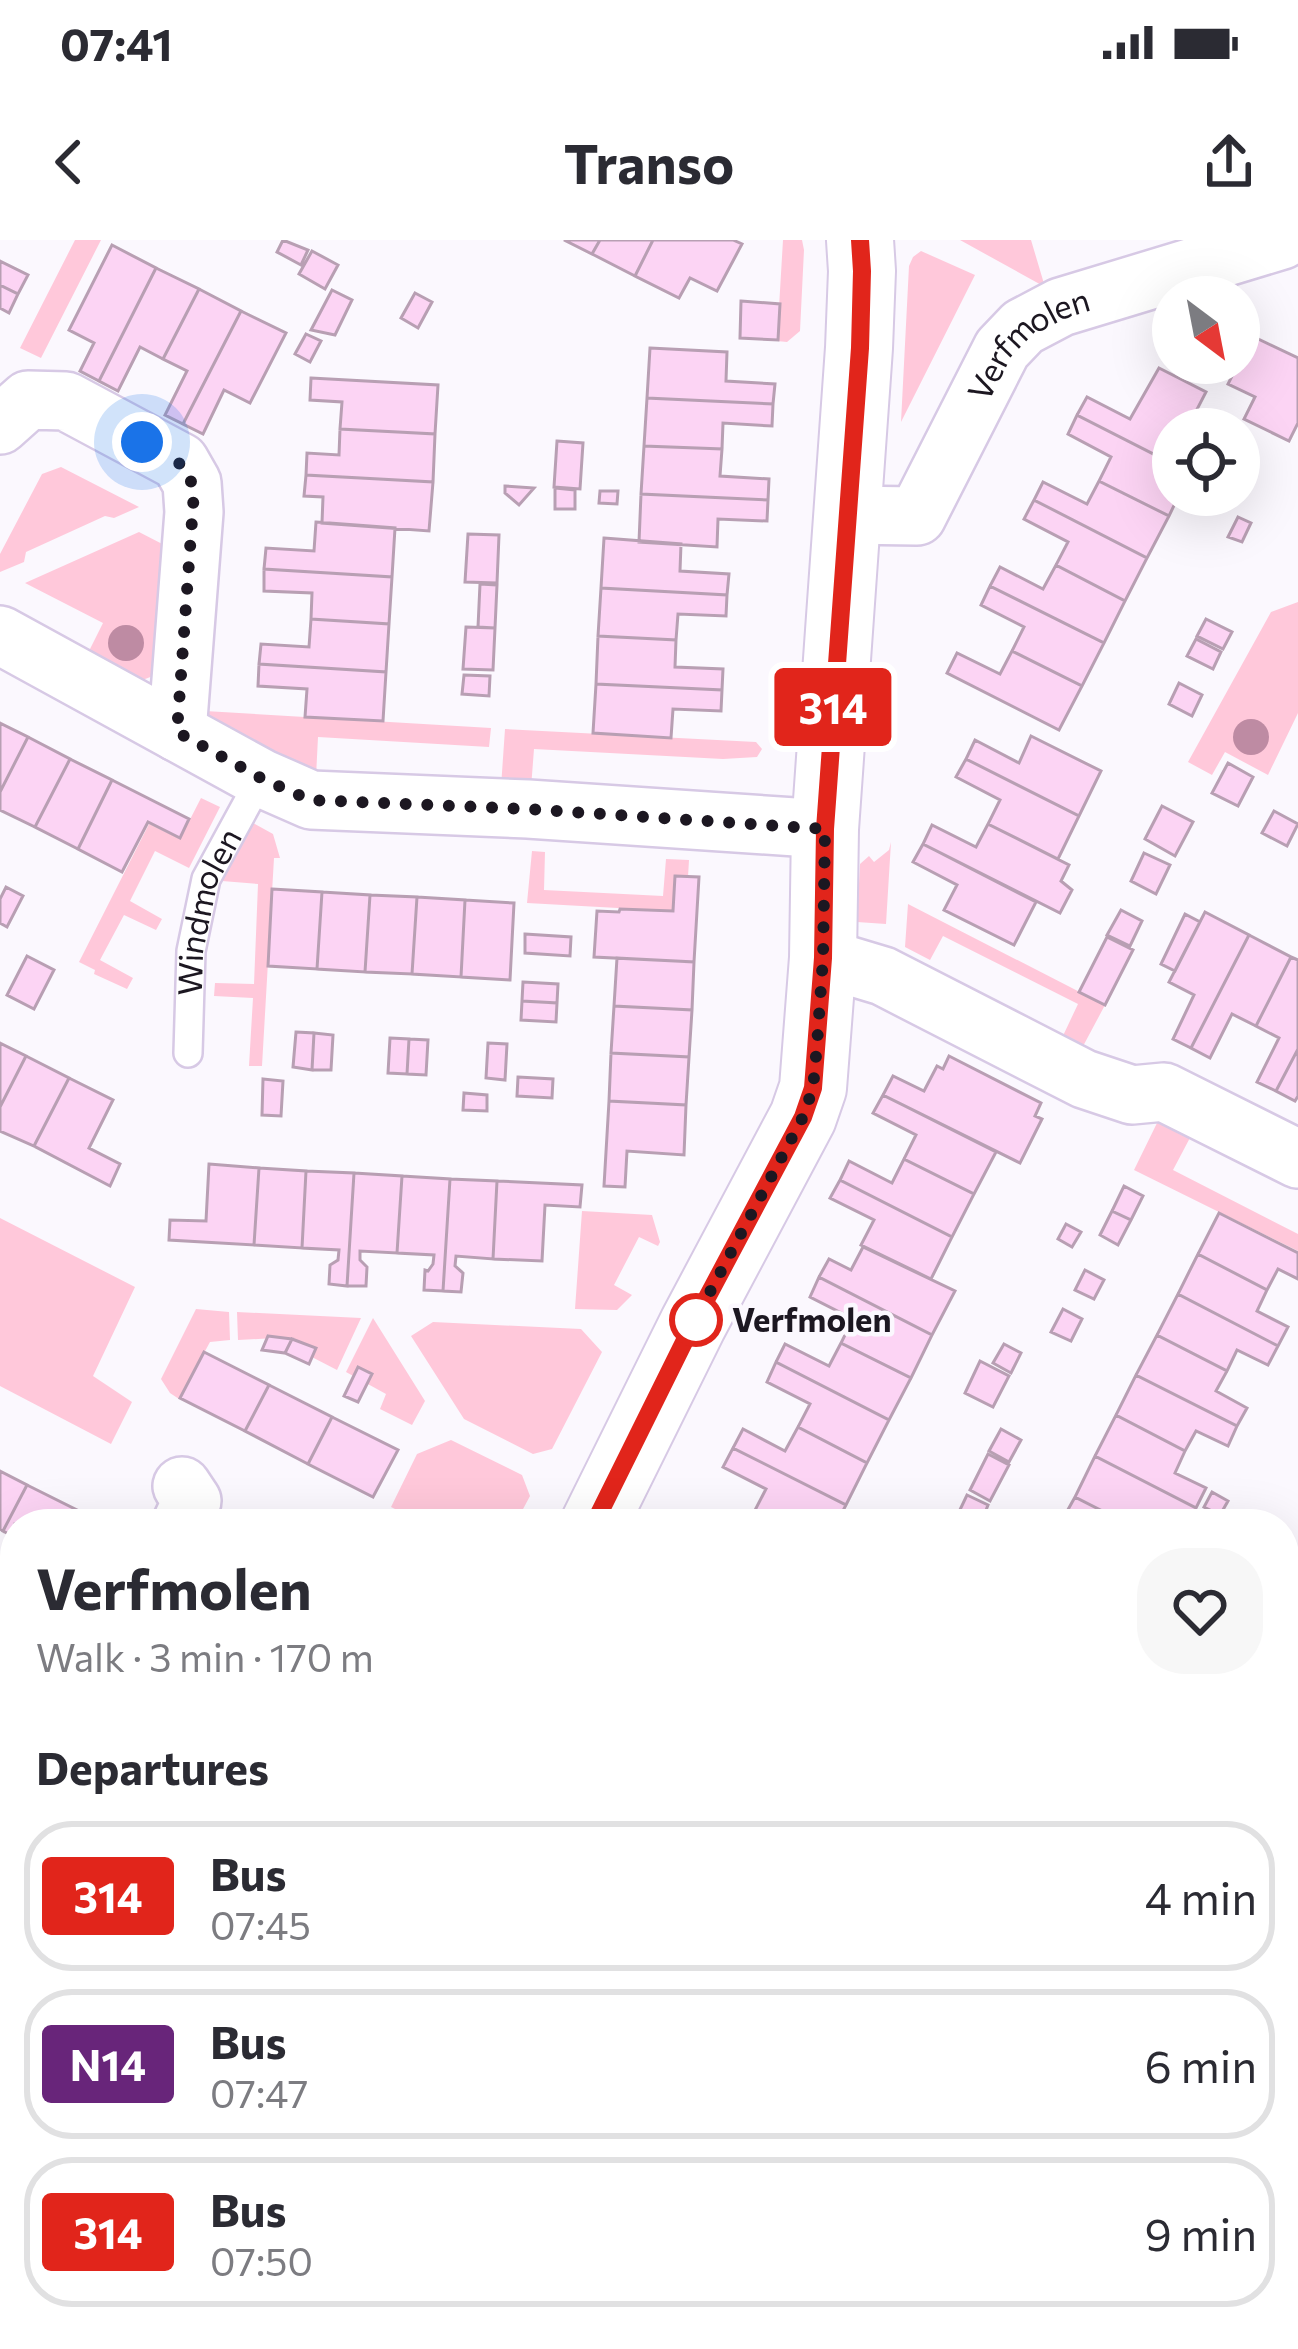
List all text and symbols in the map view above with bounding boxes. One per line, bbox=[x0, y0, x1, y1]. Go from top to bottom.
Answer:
text: 07:41 bbox=[60, 15, 173, 70]
icon: back bbox=[36, 129, 102, 195]
text: Transo bbox=[564, 129, 734, 195]
icon: share bbox=[1196, 129, 1262, 195]
north arrow bbox=[1152, 276, 1260, 384]
map controls bbox=[1152, 276, 1260, 516]
street label: Verfmolen bbox=[957, 278, 1094, 407]
button: locate bbox=[1152, 408, 1260, 516]
your location bbox=[112, 412, 172, 472]
line badge: 314 bbox=[764, 668, 902, 746]
text: 314 bbox=[798, 681, 868, 733]
street label: Windmolen bbox=[168, 820, 249, 996]
marker: Verfmolen bbox=[671, 1295, 721, 1345]
place label: Verfmolen bbox=[732, 1298, 892, 1339]
button: heart bbox=[1137, 1548, 1263, 1674]
text: Verfmolen bbox=[36, 1552, 312, 1622]
text: Walk · 3 min · 170 m bbox=[36, 1632, 374, 1680]
text: Departures bbox=[36, 1739, 269, 1794]
text: Bus bbox=[210, 1845, 286, 1900]
text: 4 min bbox=[1145, 1869, 1257, 1924]
text: 314 bbox=[73, 1870, 143, 1922]
text: 07:45 bbox=[210, 1900, 311, 1948]
text: Bus bbox=[210, 2013, 286, 2068]
text: 6 min bbox=[1144, 2037, 1257, 2092]
text: N14 bbox=[70, 2038, 146, 2090]
text: 07:47 bbox=[210, 2068, 308, 2116]
text: Bus bbox=[210, 2181, 286, 2236]
text: 9 min bbox=[1144, 2205, 1257, 2260]
text: 314 bbox=[73, 2206, 143, 2258]
text: 07:50 bbox=[210, 2236, 313, 2284]

